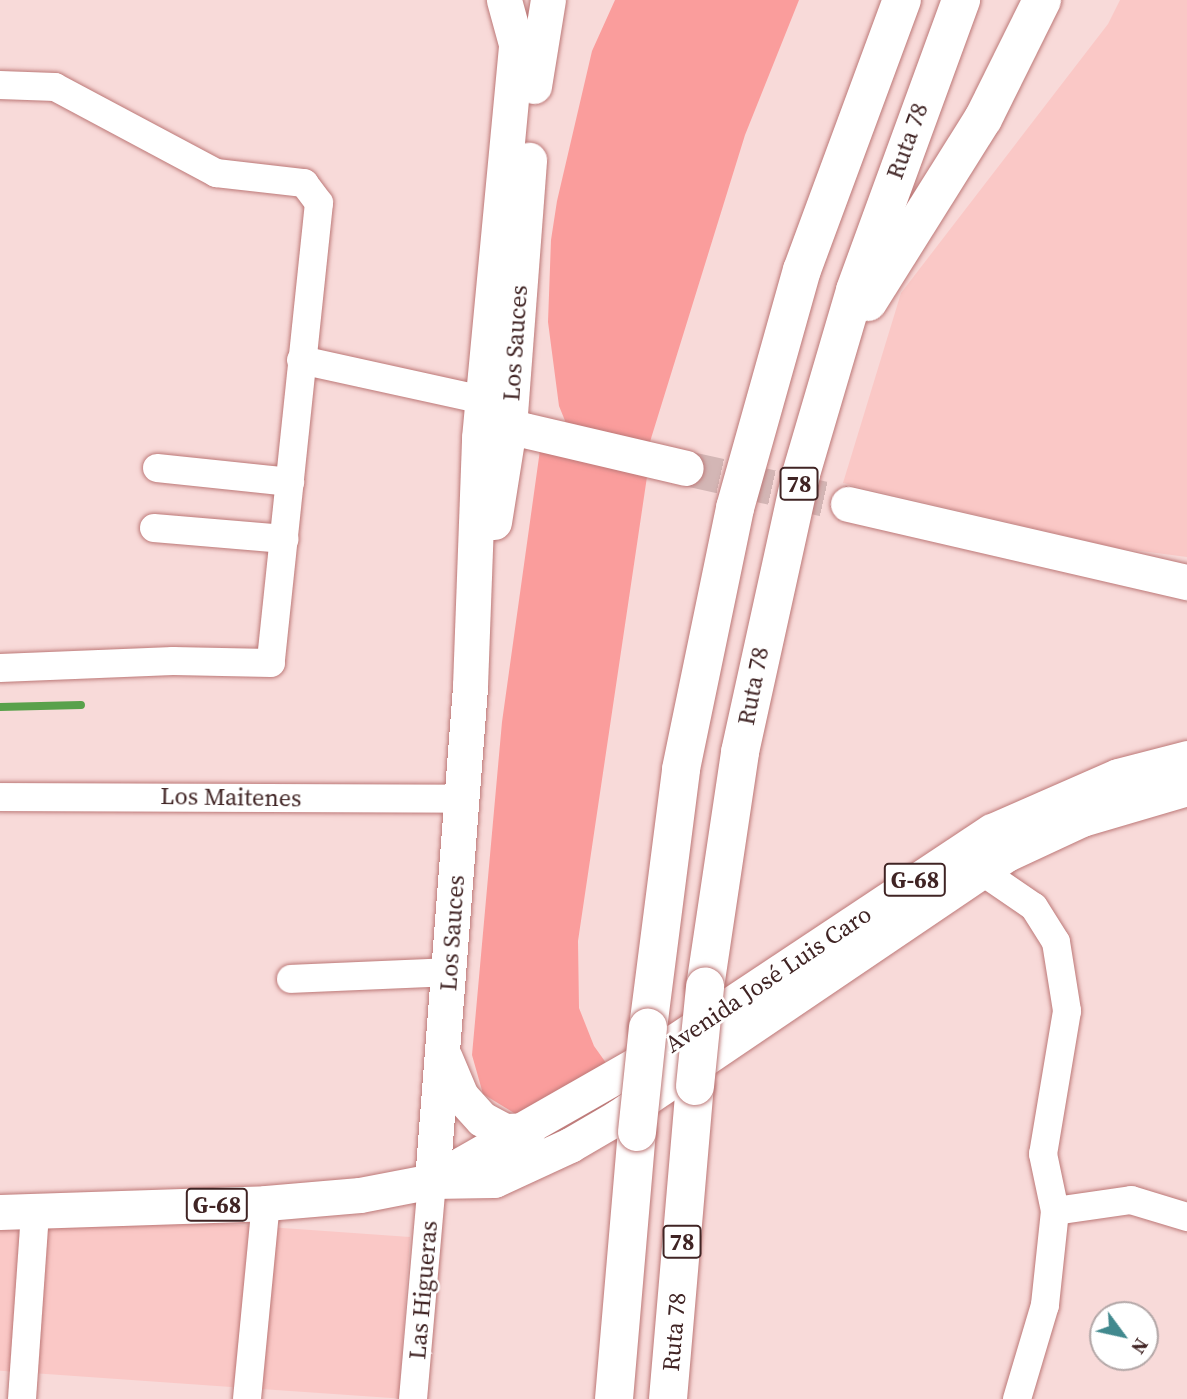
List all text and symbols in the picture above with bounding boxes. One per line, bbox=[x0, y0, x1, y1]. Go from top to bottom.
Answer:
street label: Ruta 78 bbox=[880, 99, 934, 183]
street label: Los Sauces bbox=[497, 284, 533, 402]
road number: 78 bbox=[778, 464, 820, 504]
street label: Ruta 78 bbox=[731, 644, 775, 728]
street label: Los Maitenes bbox=[160, 781, 302, 813]
road number: G-68 bbox=[884, 860, 946, 900]
street label: Los Sauces bbox=[434, 874, 470, 992]
street label: Avenida José Luis Caro bbox=[659, 899, 877, 1059]
road number: G-68 bbox=[186, 1186, 248, 1224]
street label: Las Higueras bbox=[403, 1219, 443, 1361]
road number: 78 bbox=[661, 1222, 703, 1261]
street label: Ruta 78 bbox=[656, 1291, 692, 1373]
north arrow bbox=[1089, 1301, 1159, 1371]
text: N bbox=[1125, 1333, 1155, 1359]

